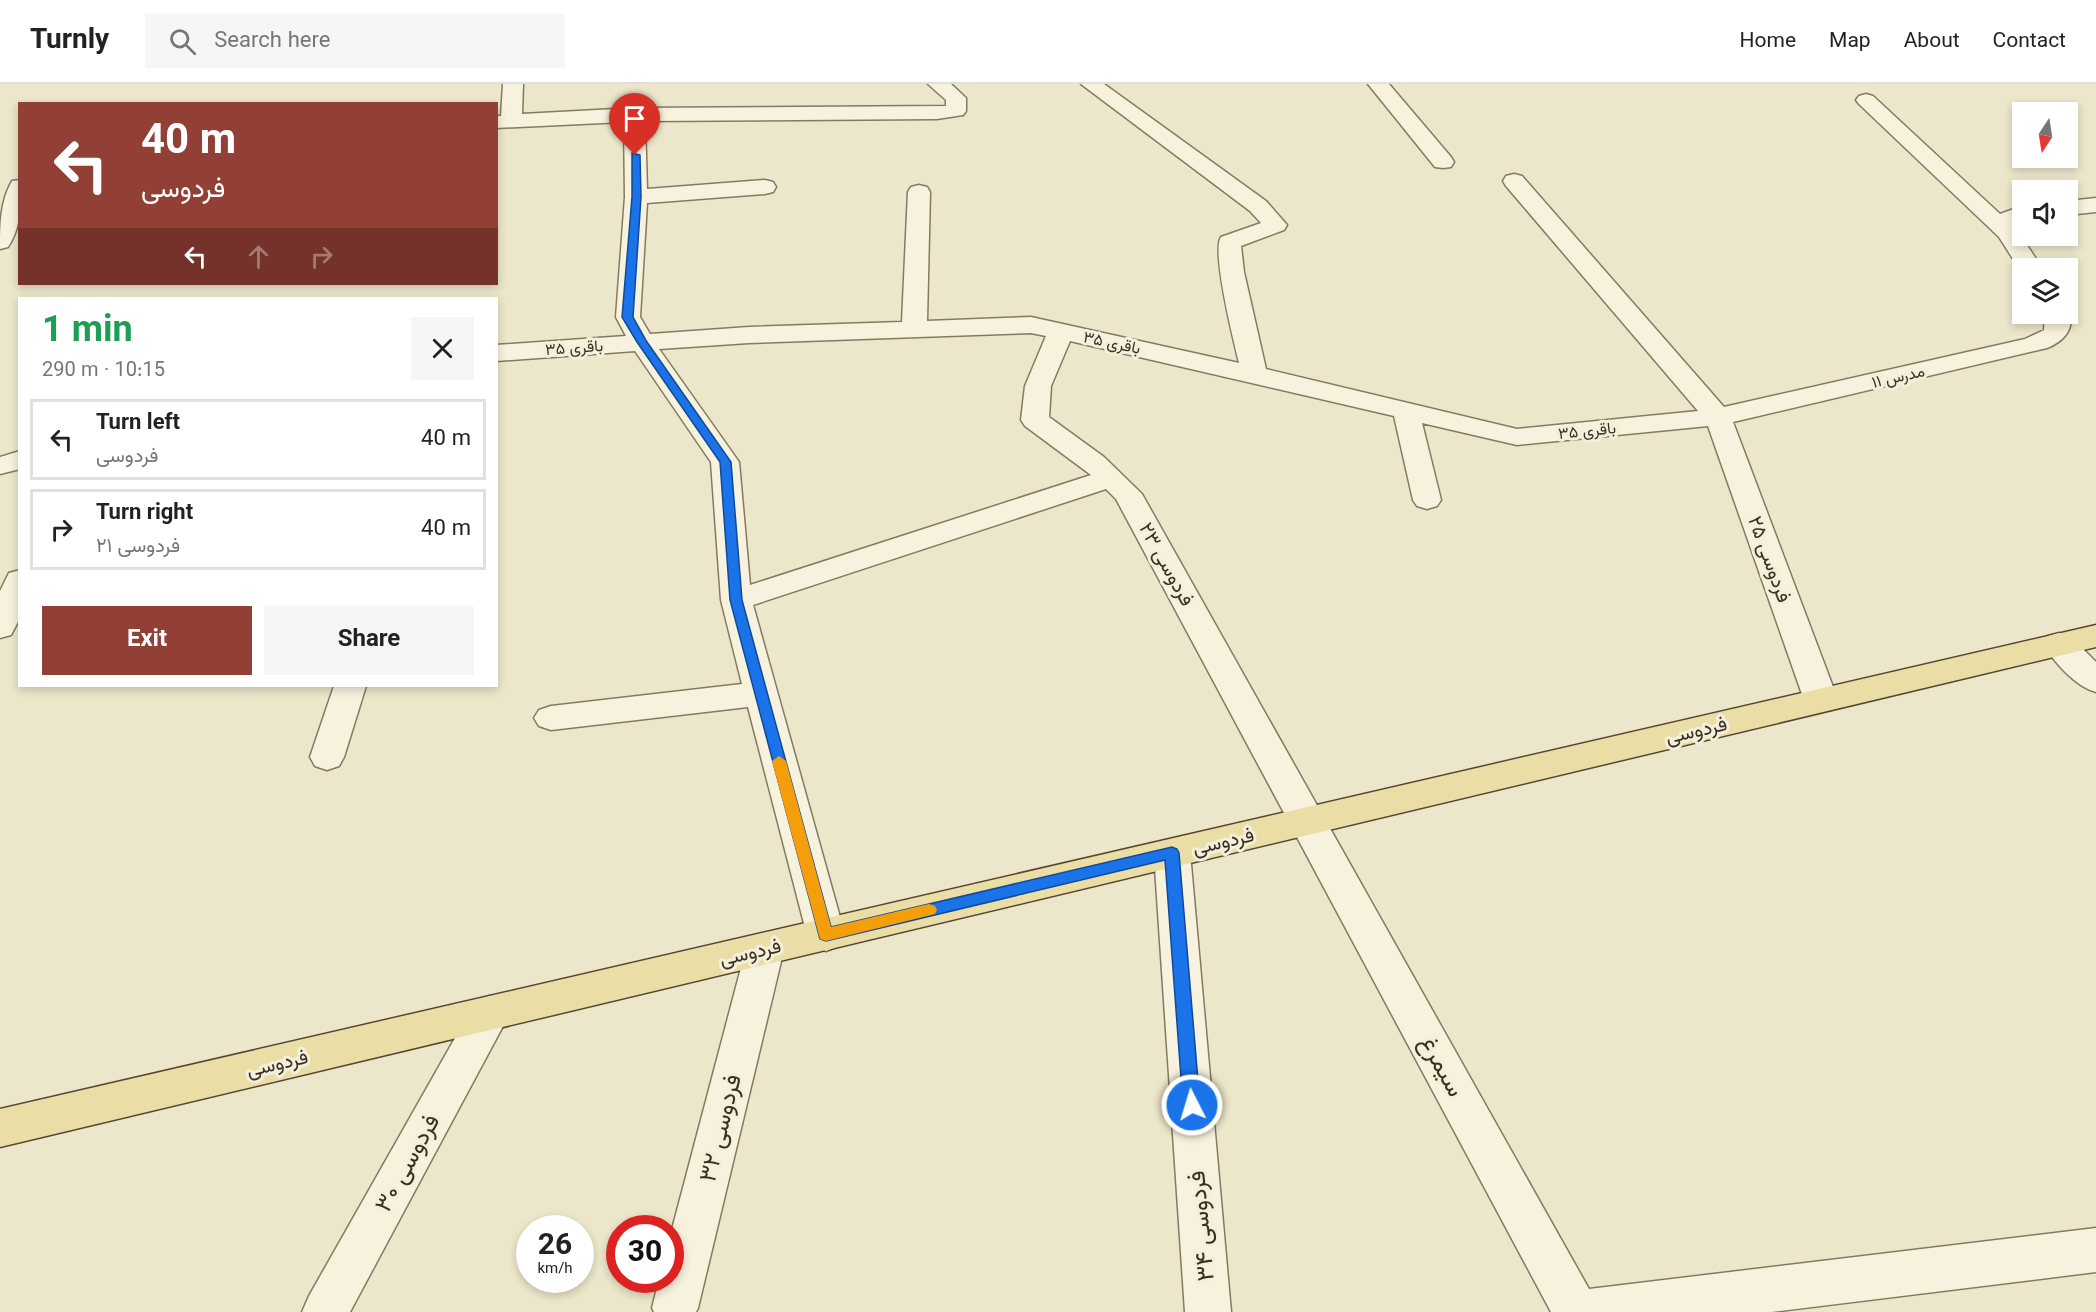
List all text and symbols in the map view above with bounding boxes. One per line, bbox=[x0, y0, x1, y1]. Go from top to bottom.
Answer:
search box bbox=[145, 14, 565, 68]
text: Turnly bbox=[30, 19, 109, 63]
text: Search here bbox=[214, 24, 330, 59]
icon: search bbox=[166, 25, 199, 58]
text: Home bbox=[1740, 25, 1796, 58]
text: Map bbox=[1829, 25, 1871, 58]
text: About bbox=[1904, 25, 1960, 58]
text: Contact bbox=[1993, 25, 2066, 58]
pin bbox=[609, 93, 660, 155]
icon: arrive bbox=[618, 102, 651, 135]
north arrow bbox=[2012, 102, 2078, 168]
map controls bbox=[2012, 102, 2078, 324]
text: 40 m bbox=[141, 110, 236, 176]
icon: left bbox=[42, 126, 120, 204]
text: فردوسی bbox=[141, 169, 225, 212]
button: sound bbox=[2012, 180, 2078, 246]
icon: left bbox=[179, 240, 212, 273]
icon: ahead bbox=[242, 240, 275, 273]
icon: right bbox=[305, 240, 338, 273]
button: layers bbox=[2012, 258, 2078, 324]
text: 1 min bbox=[42, 304, 133, 360]
button: close bbox=[411, 317, 474, 380]
street label: باقری ۳۵ bbox=[1081, 326, 1142, 363]
street label: باقری ۳۵ bbox=[544, 335, 604, 364]
text: 290 m · 10:15 bbox=[42, 355, 165, 387]
street label: مدرس ۱۱ bbox=[1870, 360, 1928, 397]
text: Turn left bbox=[96, 406, 180, 441]
street label: باقری ۳۵ bbox=[1557, 417, 1617, 448]
text: 40 m bbox=[421, 422, 471, 457]
icon: left bbox=[45, 423, 78, 456]
text: فردوسی bbox=[96, 441, 159, 473]
text: Turn right bbox=[96, 496, 193, 531]
text: 40 m bbox=[421, 512, 471, 547]
street label: فردوسی ۲۵ bbox=[1738, 512, 1799, 608]
icon: right bbox=[45, 513, 78, 546]
street label: فردوسی ۲۳ bbox=[1129, 517, 1201, 613]
text: فردوسی ۲۱ bbox=[96, 531, 180, 563]
button: Exit bbox=[42, 606, 252, 675]
button: Share bbox=[264, 606, 474, 675]
street label: فردوسی bbox=[1662, 709, 1731, 755]
street label: فردوسی bbox=[1189, 820, 1258, 866]
street label: فردوسی bbox=[716, 931, 785, 977]
street label: سیمرغ bbox=[1408, 1029, 1473, 1105]
street label: فردوسی bbox=[243, 1042, 312, 1088]
street label: فردوسی ۳۲ bbox=[690, 1071, 754, 1186]
position arrow bbox=[1160, 1073, 1224, 1137]
street label: فردوسی ۳۰ bbox=[366, 1108, 451, 1220]
street label: فردوسی ۳۴ bbox=[1179, 1169, 1227, 1283]
speed limit sign: 30 bbox=[606, 1215, 684, 1293]
text: 26 bbox=[538, 1223, 572, 1270]
text: km/h bbox=[537, 1258, 573, 1281]

